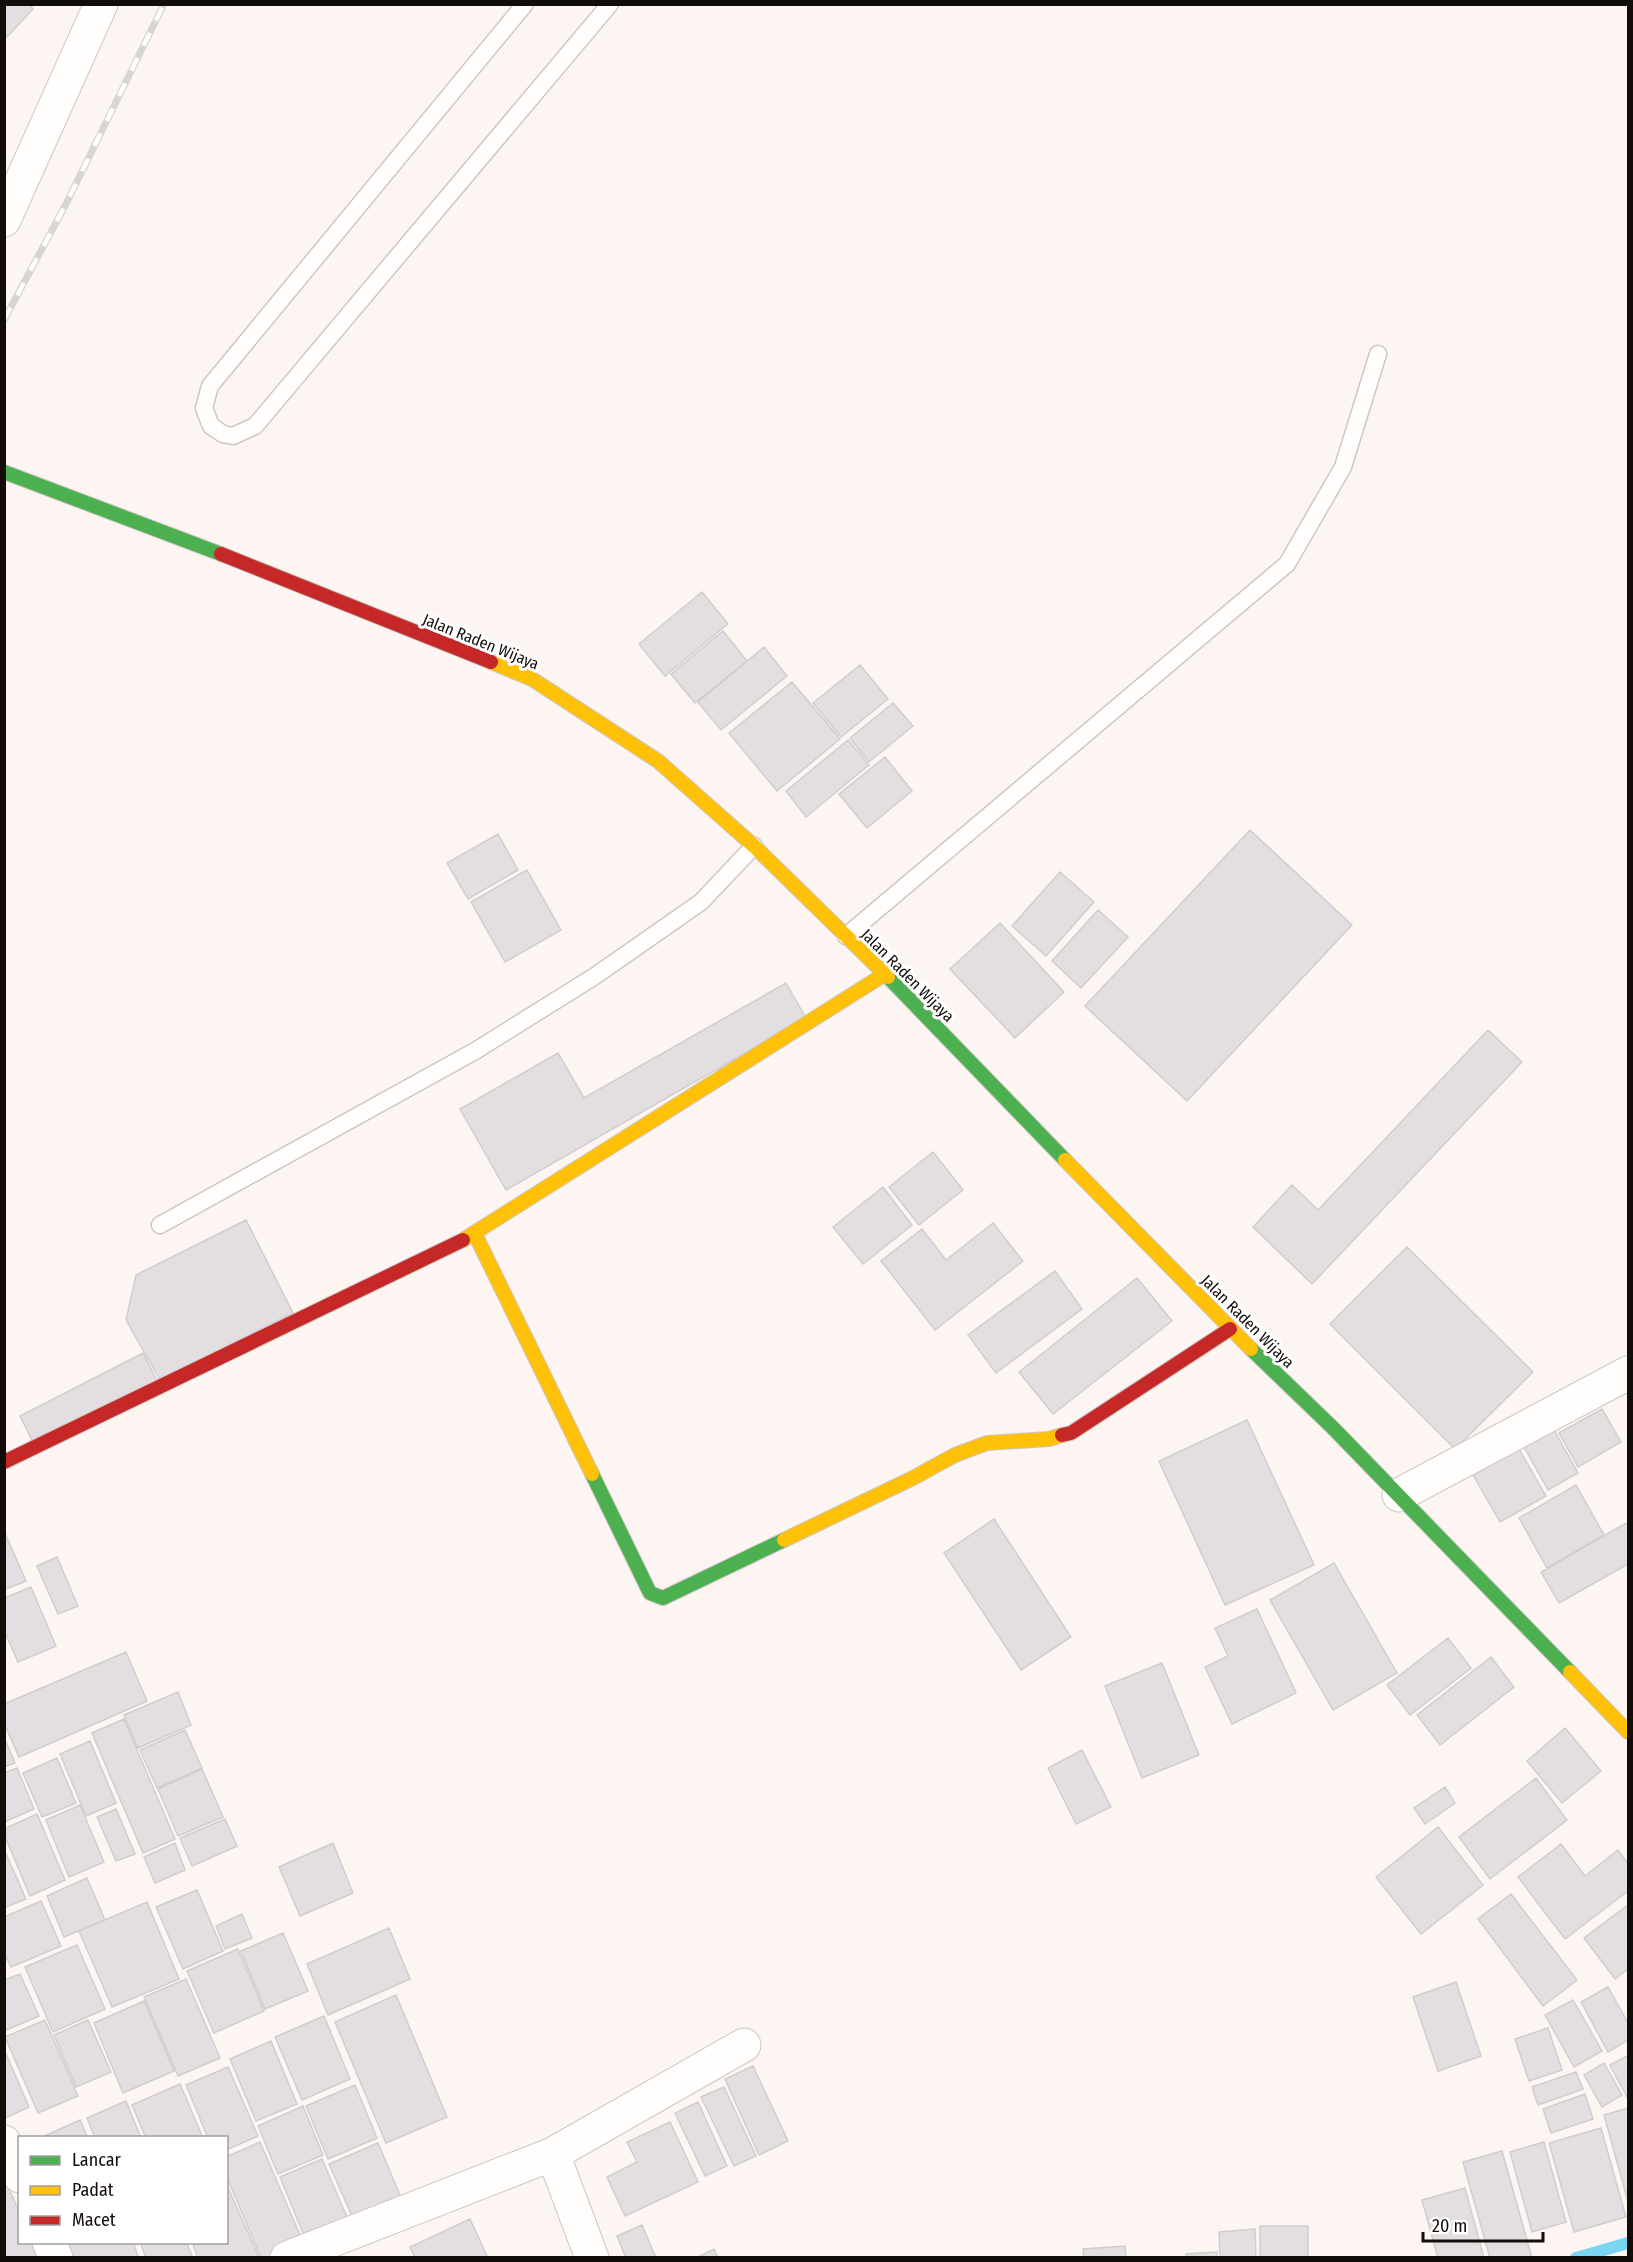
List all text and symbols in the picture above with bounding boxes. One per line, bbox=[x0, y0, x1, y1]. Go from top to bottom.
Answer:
street label: Jalan Raden Wijaya bbox=[420, 609, 542, 673]
street label: Jalan Raden Wijaya bbox=[857, 925, 958, 1026]
street label: Jalan Raden Wijaya bbox=[1197, 1271, 1298, 1372]
legend bbox=[18, 2136, 228, 2244]
text: Lancar bbox=[72, 2149, 121, 2171]
text: Padat bbox=[72, 2179, 114, 2201]
scale bar bbox=[1423, 2205, 1543, 2243]
text: Macet bbox=[72, 2209, 116, 2231]
text: 20 m bbox=[1432, 2215, 1467, 2237]

